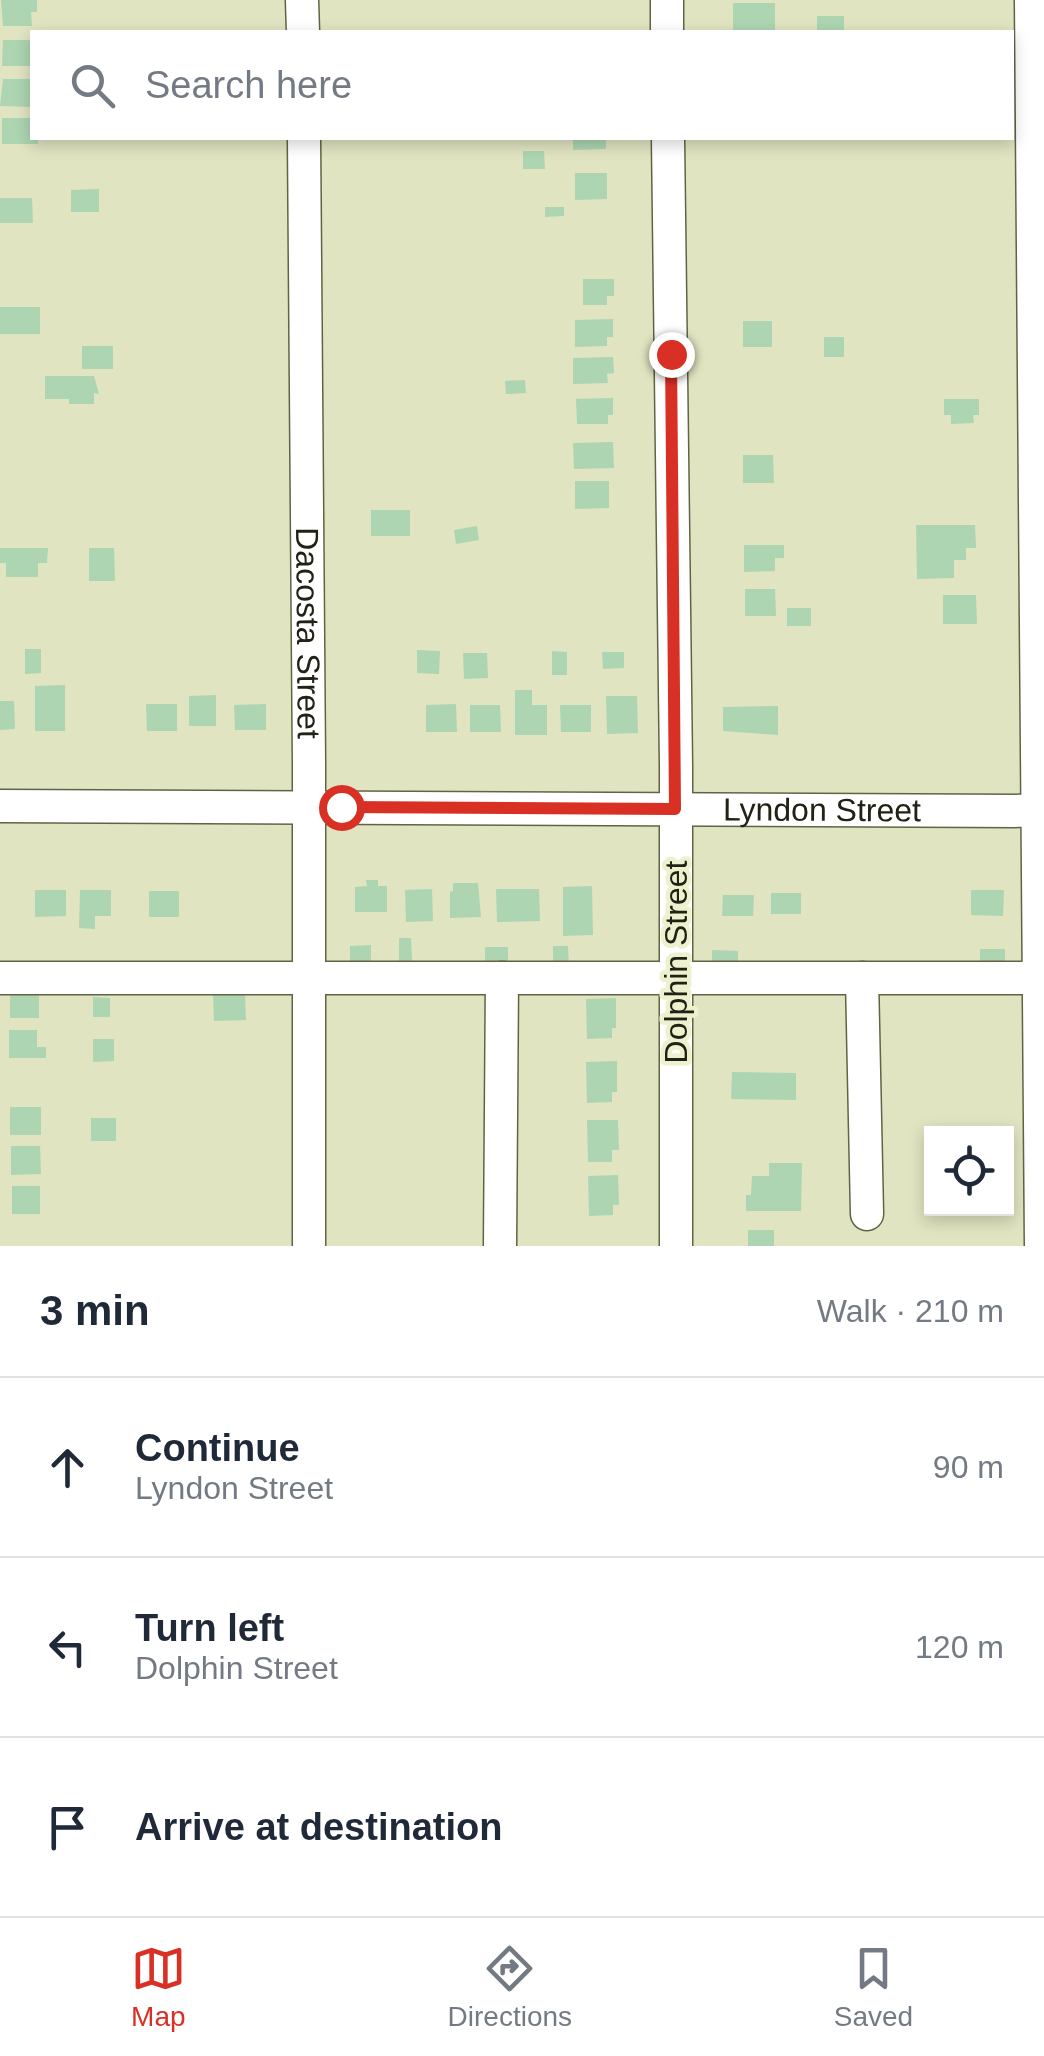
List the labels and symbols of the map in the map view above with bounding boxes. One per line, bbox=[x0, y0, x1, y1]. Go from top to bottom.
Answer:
route end bbox=[649, 332, 695, 378]
street label: Dacosta Street bbox=[289, 527, 327, 739]
route start bbox=[319, 785, 365, 831]
street label: Lyndon Street bbox=[723, 791, 921, 828]
street label: Dolphin Street bbox=[658, 861, 694, 1063]

